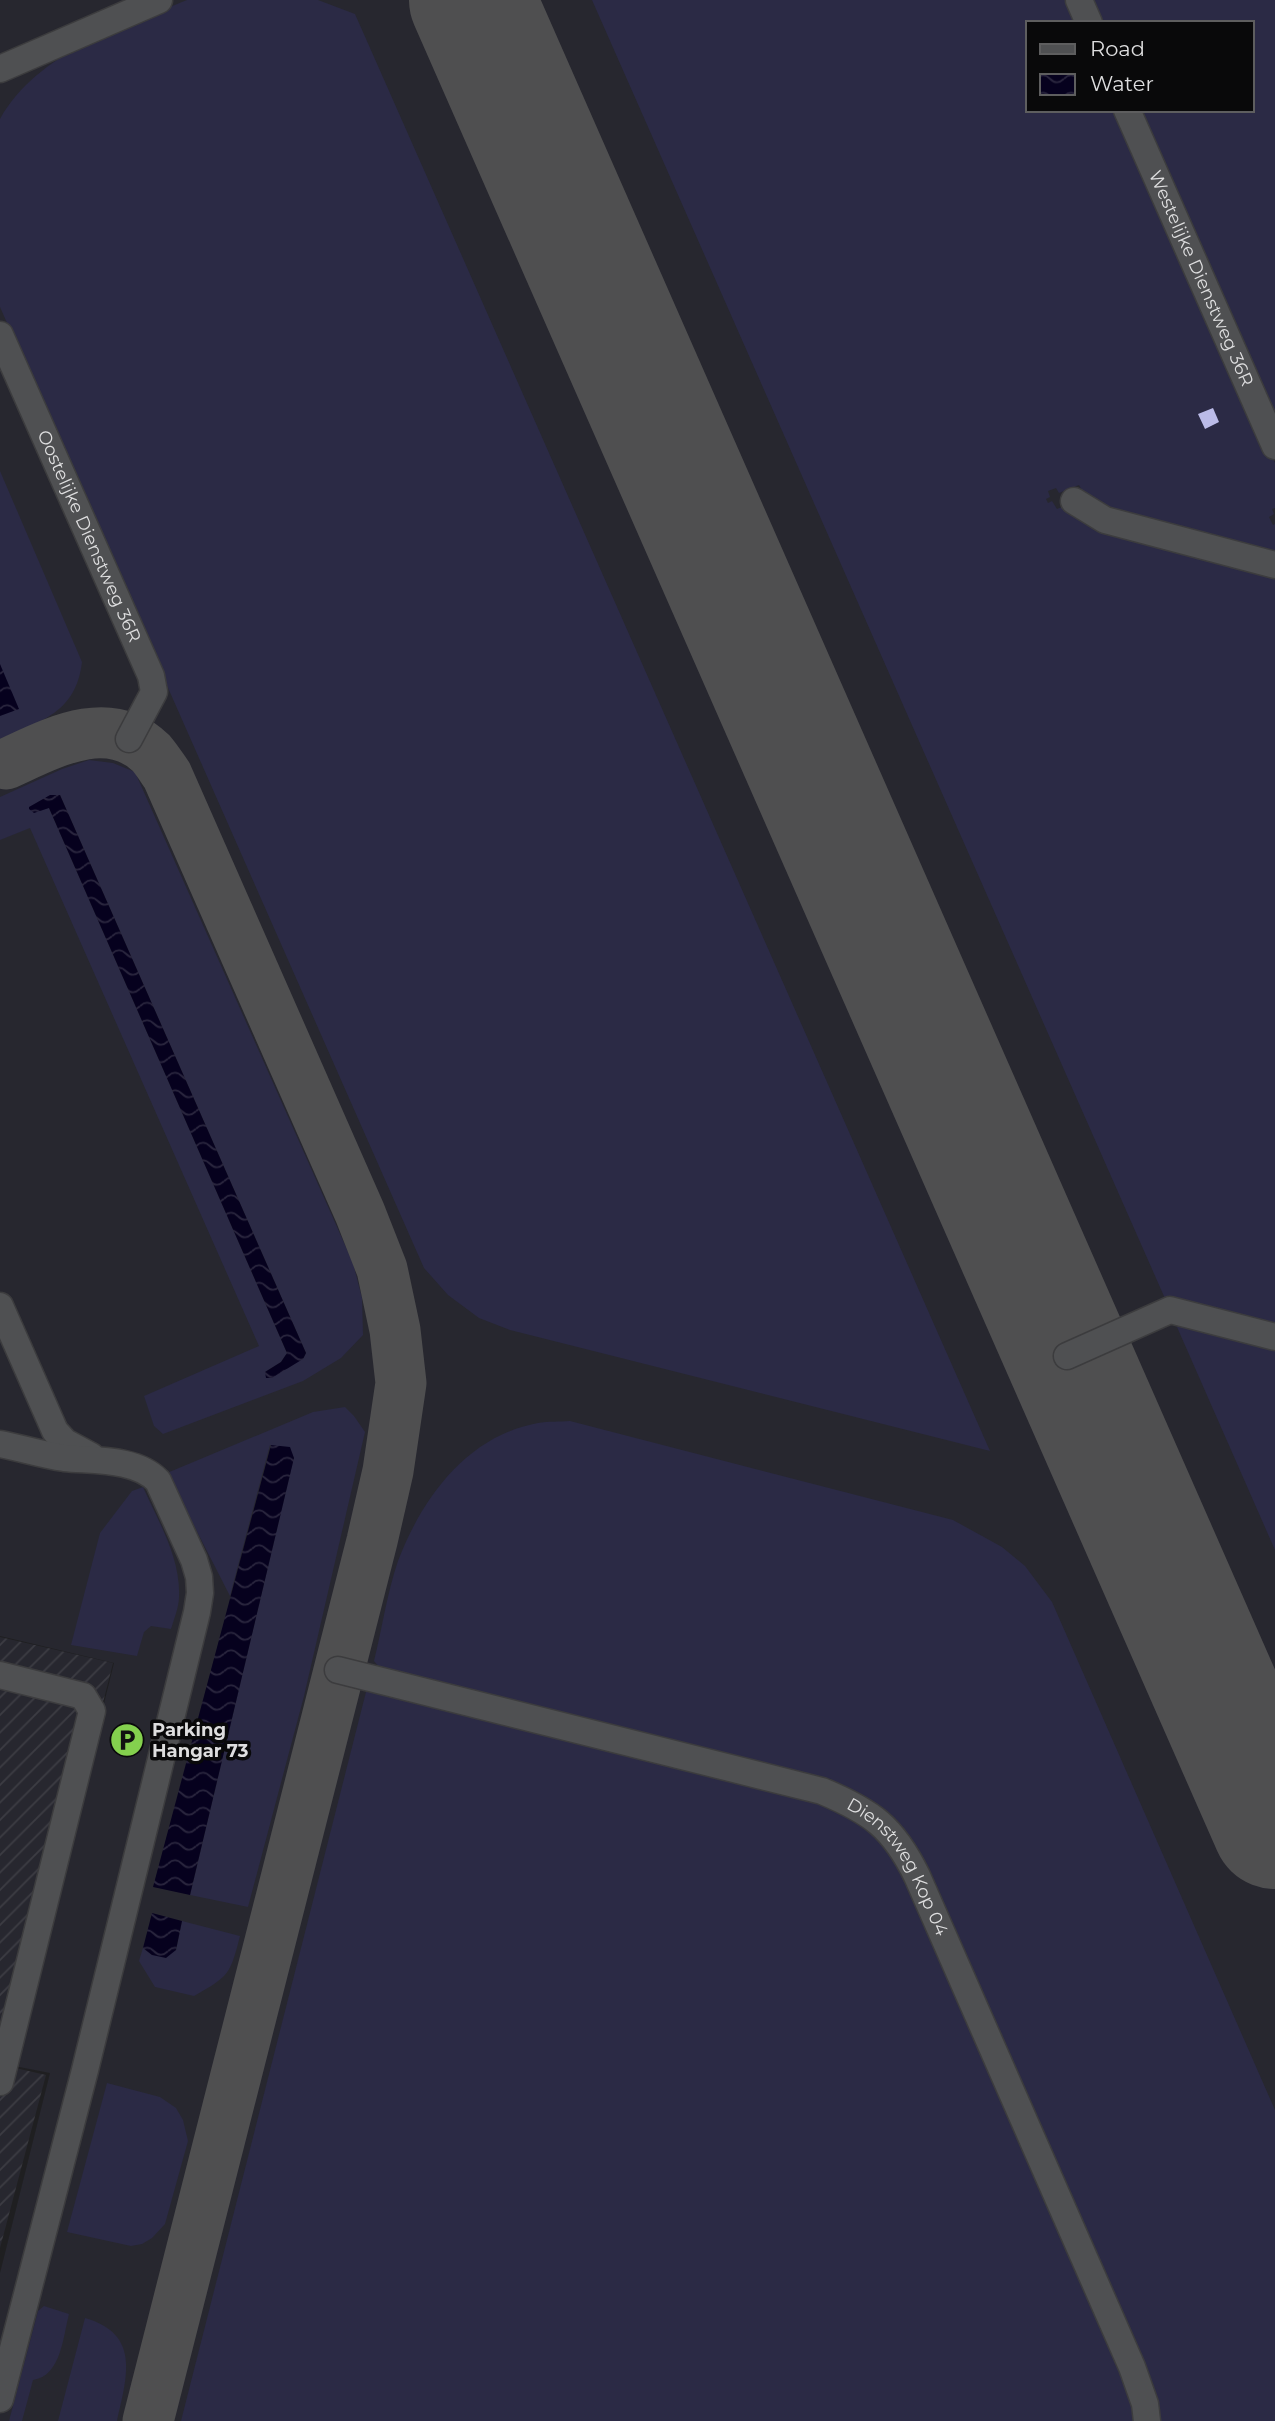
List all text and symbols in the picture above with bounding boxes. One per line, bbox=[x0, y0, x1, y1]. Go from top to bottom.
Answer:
legend bbox=[1026, 21, 1254, 112]
text: Road bbox=[1090, 36, 1145, 61]
text: Water bbox=[1090, 71, 1154, 96]
street label: Westelijke Dienstweg 36R bbox=[1144, 167, 1258, 390]
street label: Oostelijke Dienstweg 36R bbox=[32, 427, 146, 646]
place label: Parking Hangar 73 bbox=[152, 1719, 249, 1762]
parking icon: Parking Hangar 73 bbox=[108, 1721, 146, 1759]
street label: Dienstweg Kop 04 bbox=[843, 1793, 953, 1939]

